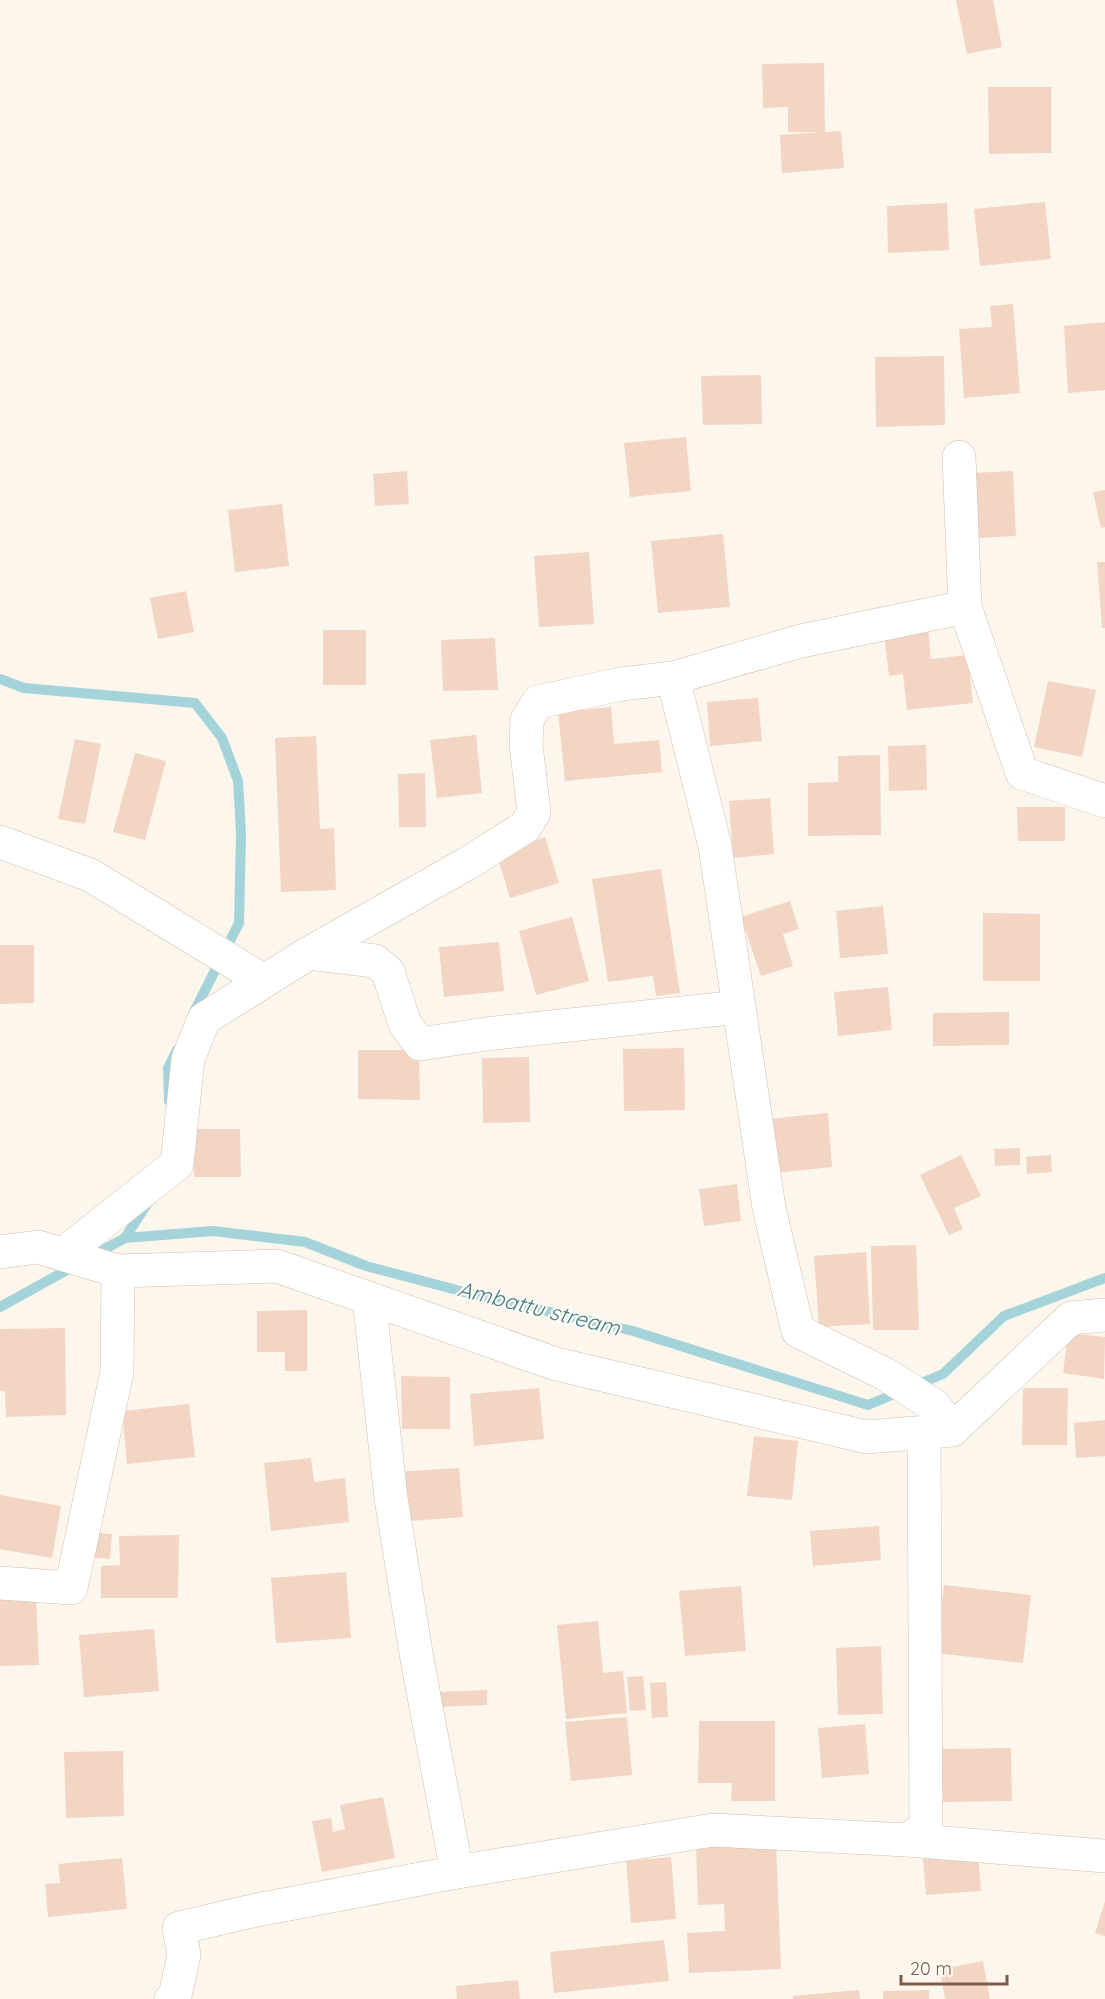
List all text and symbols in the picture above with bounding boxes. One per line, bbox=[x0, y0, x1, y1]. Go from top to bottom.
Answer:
water label: Ambattu stream bbox=[455, 1274, 624, 1342]
scale bar bbox=[901, 1948, 1008, 1986]
text: 20 m bbox=[910, 1957, 952, 1980]

